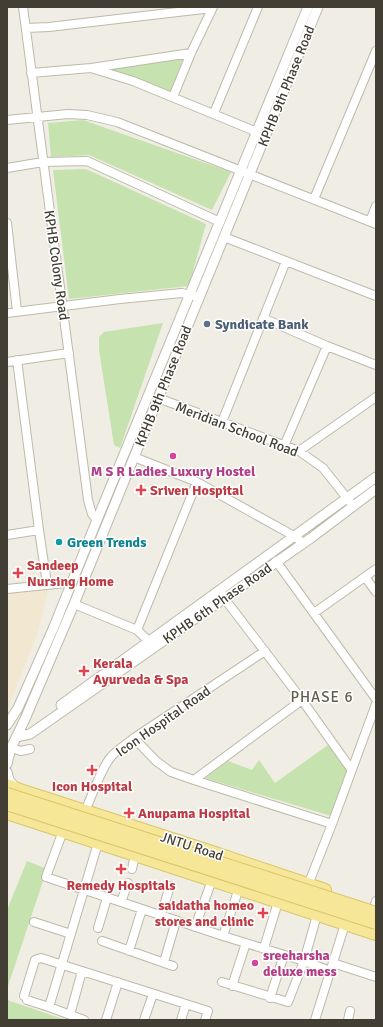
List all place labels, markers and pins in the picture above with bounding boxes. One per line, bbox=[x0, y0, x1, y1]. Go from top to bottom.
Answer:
place label: Syndicate Bank bbox=[215, 316, 309, 333]
marker: Syndicate Bank bbox=[202, 319, 212, 329]
marker: M S R Ladies Luxury Hostel bbox=[168, 451, 178, 461]
place label: M S R Ladies Luxury Hostel bbox=[91, 463, 256, 480]
place label: Sriven Hospital bbox=[150, 482, 244, 499]
marker: Sriven Hospital bbox=[135, 484, 147, 496]
place label: Green Trends bbox=[67, 534, 146, 551]
marker: Green Trends bbox=[54, 537, 64, 547]
place label: Sandeep Nursing Home bbox=[27, 557, 114, 590]
marker: Sandeep Nursing Home bbox=[12, 567, 24, 579]
place label: Kerala Ayurveda & Spa bbox=[93, 655, 189, 688]
marker: Kerala Ayurveda & Spa bbox=[78, 665, 90, 677]
marker: Icon Hospital bbox=[86, 764, 98, 776]
place label: Icon Hospital bbox=[52, 778, 133, 795]
place label: Anupama Hospital bbox=[138, 805, 251, 822]
marker: Anupama Hospital bbox=[123, 807, 135, 819]
marker: Remedy Hospitals bbox=[115, 863, 127, 875]
place label: Remedy Hospitals bbox=[67, 877, 175, 894]
place label: saidatha homeo stores and clinic bbox=[155, 897, 254, 930]
marker: saidatha homeo stores and clinic bbox=[257, 907, 269, 919]
place label: sreeharsha deluxe mess bbox=[263, 947, 337, 980]
marker: sreeharsha deluxe mess bbox=[250, 958, 260, 968]

